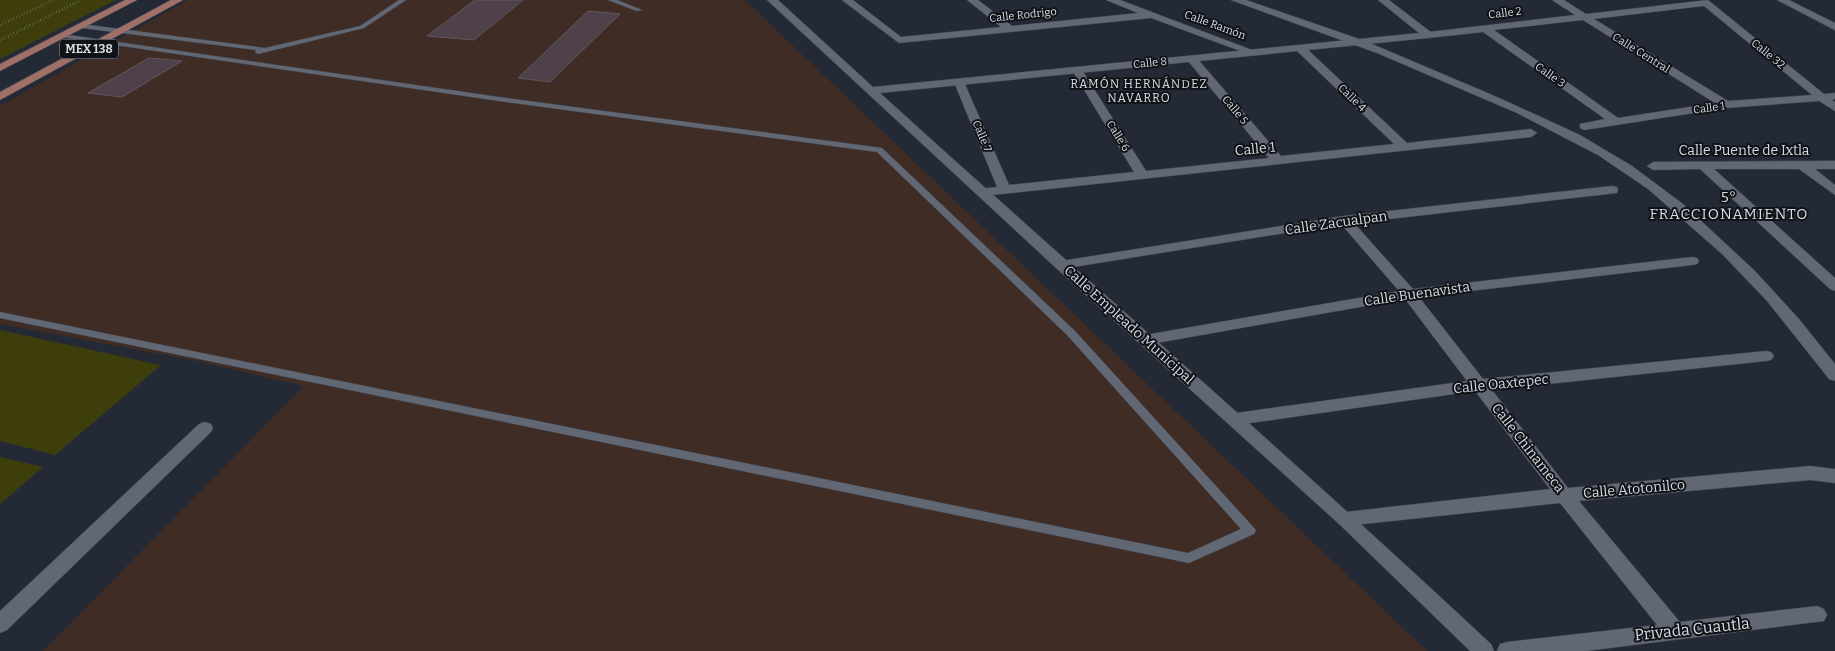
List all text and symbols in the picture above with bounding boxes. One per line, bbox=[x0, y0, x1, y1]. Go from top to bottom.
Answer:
street label: Calle Rodrigo bbox=[989, 5, 1057, 25]
street label: Calle 2 bbox=[1488, 5, 1522, 21]
street label: Calle Ramón bbox=[1183, 8, 1247, 42]
street label: Calle Central bbox=[1610, 30, 1672, 76]
street label: Calle 32 bbox=[1748, 36, 1788, 72]
road number: MEX 138 bbox=[60, 40, 118, 59]
street label: Calle 8 bbox=[1132, 55, 1168, 71]
street label: Calle 3 bbox=[1532, 60, 1568, 90]
district label: RAMÓN HERNÁNDEZ NAVARRO bbox=[1070, 76, 1208, 105]
street label: Calle 4 bbox=[1335, 82, 1369, 115]
street label: Calle 5 bbox=[1219, 93, 1251, 127]
street label: Calle 1 bbox=[1692, 99, 1726, 117]
street label: Calle 7 bbox=[970, 118, 995, 154]
street label: Calle 6 bbox=[1104, 118, 1132, 154]
street label: Calle 1 bbox=[1234, 138, 1276, 160]
street label: Calle Puente de Ixtla bbox=[1679, 142, 1810, 159]
district label: 5° FRACCIONAMIENTO bbox=[1649, 188, 1809, 223]
street label: Calle Zacualpan bbox=[1284, 207, 1389, 239]
street label: Calle Empleado Municipal bbox=[1060, 262, 1198, 388]
street label: Calle Buenavista bbox=[1363, 278, 1471, 310]
street label: Calle Oaxtepec bbox=[1452, 371, 1550, 397]
street label: Calle Chinameca bbox=[1488, 400, 1568, 496]
street label: Calle Atotonilco bbox=[1582, 476, 1686, 502]
street label: Privada Cuautla bbox=[1633, 613, 1751, 645]

